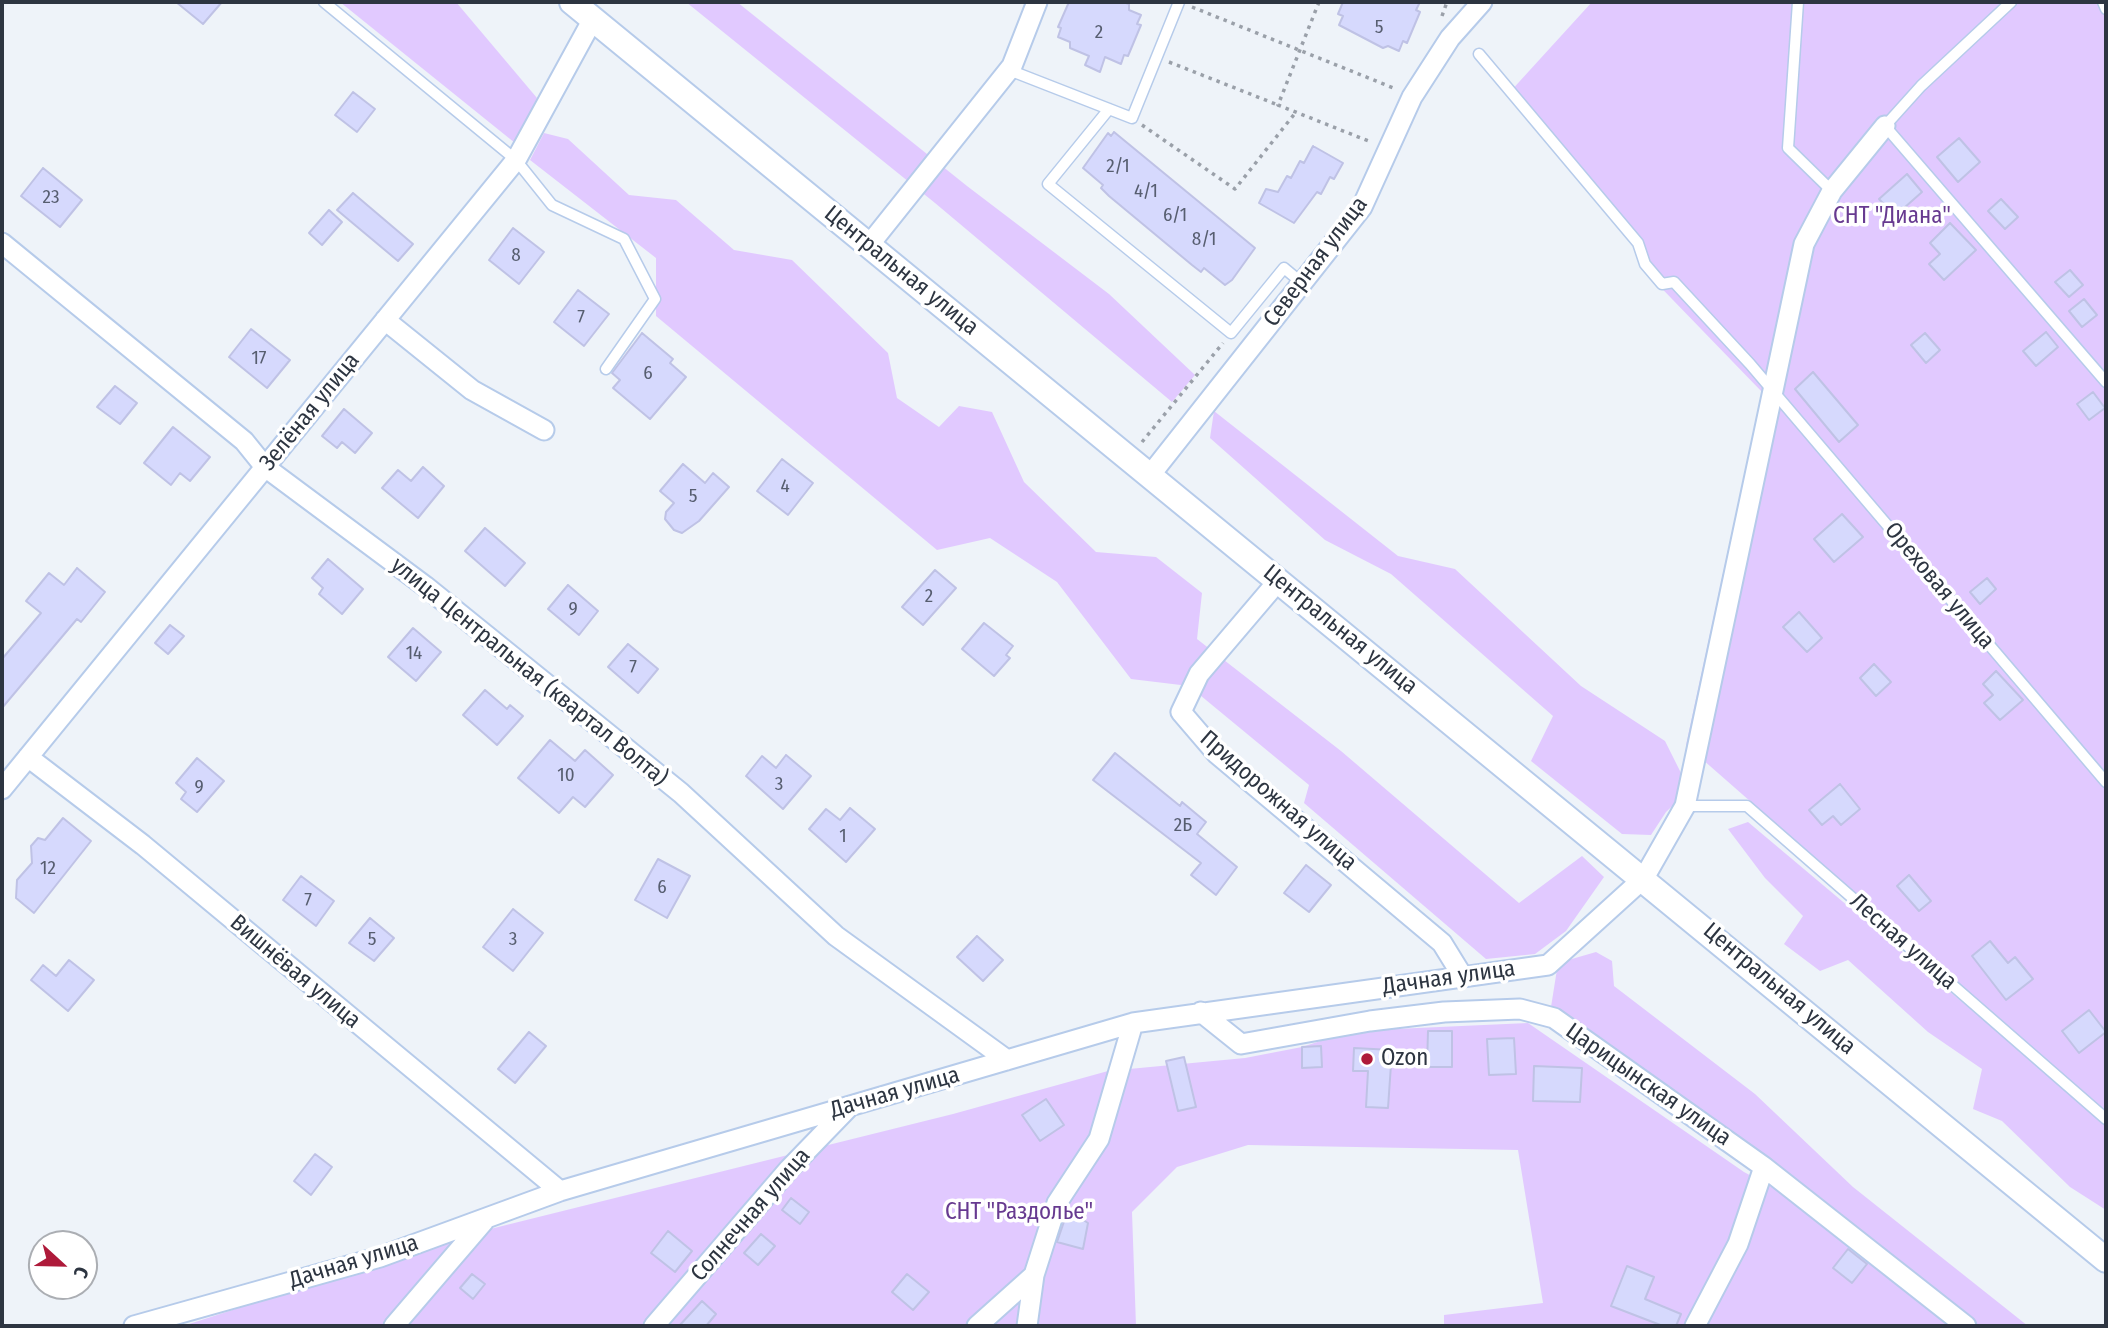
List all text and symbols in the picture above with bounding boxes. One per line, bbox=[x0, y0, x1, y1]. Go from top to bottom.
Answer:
house number: 5 bbox=[1375, 17, 1383, 39]
house number: 2 bbox=[1095, 22, 1103, 44]
house number: 2/1 bbox=[1106, 156, 1130, 178]
house number: 4/1 bbox=[1134, 181, 1158, 203]
house number: 23 bbox=[43, 187, 59, 209]
street label: Северная улица bbox=[1258, 192, 1374, 332]
street label: Центральная улица bbox=[818, 200, 984, 342]
park label: СНТ "Диана" bbox=[1833, 203, 1951, 231]
house number: 6/1 bbox=[1163, 205, 1187, 227]
house number: 8/1 bbox=[1192, 229, 1216, 251]
house number: 8 bbox=[511, 245, 521, 267]
house number: 7 bbox=[577, 307, 585, 329]
house number: 17 bbox=[251, 348, 267, 370]
street label: Зелёная улица bbox=[254, 348, 366, 476]
house number: 6 bbox=[643, 363, 653, 385]
house number: 4 bbox=[780, 476, 790, 498]
house number: 5 bbox=[689, 486, 697, 508]
street label: Ореховая улица bbox=[1878, 517, 2000, 655]
street label: улица Центральная (квартал Волта) bbox=[385, 552, 673, 792]
street label: Центральная улица bbox=[1257, 559, 1423, 701]
house number: 2 bbox=[925, 586, 933, 608]
house number: 9 bbox=[568, 599, 578, 621]
house number: 14 bbox=[406, 643, 422, 665]
house number: 7 bbox=[629, 657, 637, 679]
street label: Придорожная улица bbox=[1194, 725, 1362, 877]
house number: 10 bbox=[557, 765, 575, 787]
house number: 3 bbox=[775, 774, 783, 796]
house number: 9 bbox=[194, 777, 204, 799]
house number: 2Б bbox=[1174, 815, 1192, 837]
house number: 1 bbox=[839, 826, 847, 848]
house number: 12 bbox=[40, 858, 56, 880]
house number: 6 bbox=[657, 877, 667, 899]
street label: Лесная улица bbox=[1844, 888, 1962, 996]
house number: 7 bbox=[304, 890, 312, 912]
street label: Вишнёвая улица bbox=[224, 909, 366, 1035]
street label: Центральная улица bbox=[1697, 917, 1861, 1061]
house number: 5 bbox=[368, 929, 376, 951]
house number: 3 bbox=[509, 929, 517, 951]
street label: Дачная улица bbox=[1381, 955, 1517, 1001]
street label: Царицынская улица bbox=[1560, 1018, 1736, 1152]
place label: Ozon bbox=[1381, 1045, 1428, 1073]
marker: Ozon bbox=[1359, 1051, 1375, 1067]
street label: Дачная улица bbox=[827, 1061, 963, 1125]
street label: Солнечная улица bbox=[686, 1143, 816, 1287]
park label: СНТ "Раздолье" bbox=[945, 1199, 1093, 1227]
street label: Дачная улица bbox=[286, 1229, 422, 1295]
north arrow bbox=[28, 1230, 98, 1300]
text: С bbox=[69, 1263, 94, 1281]

